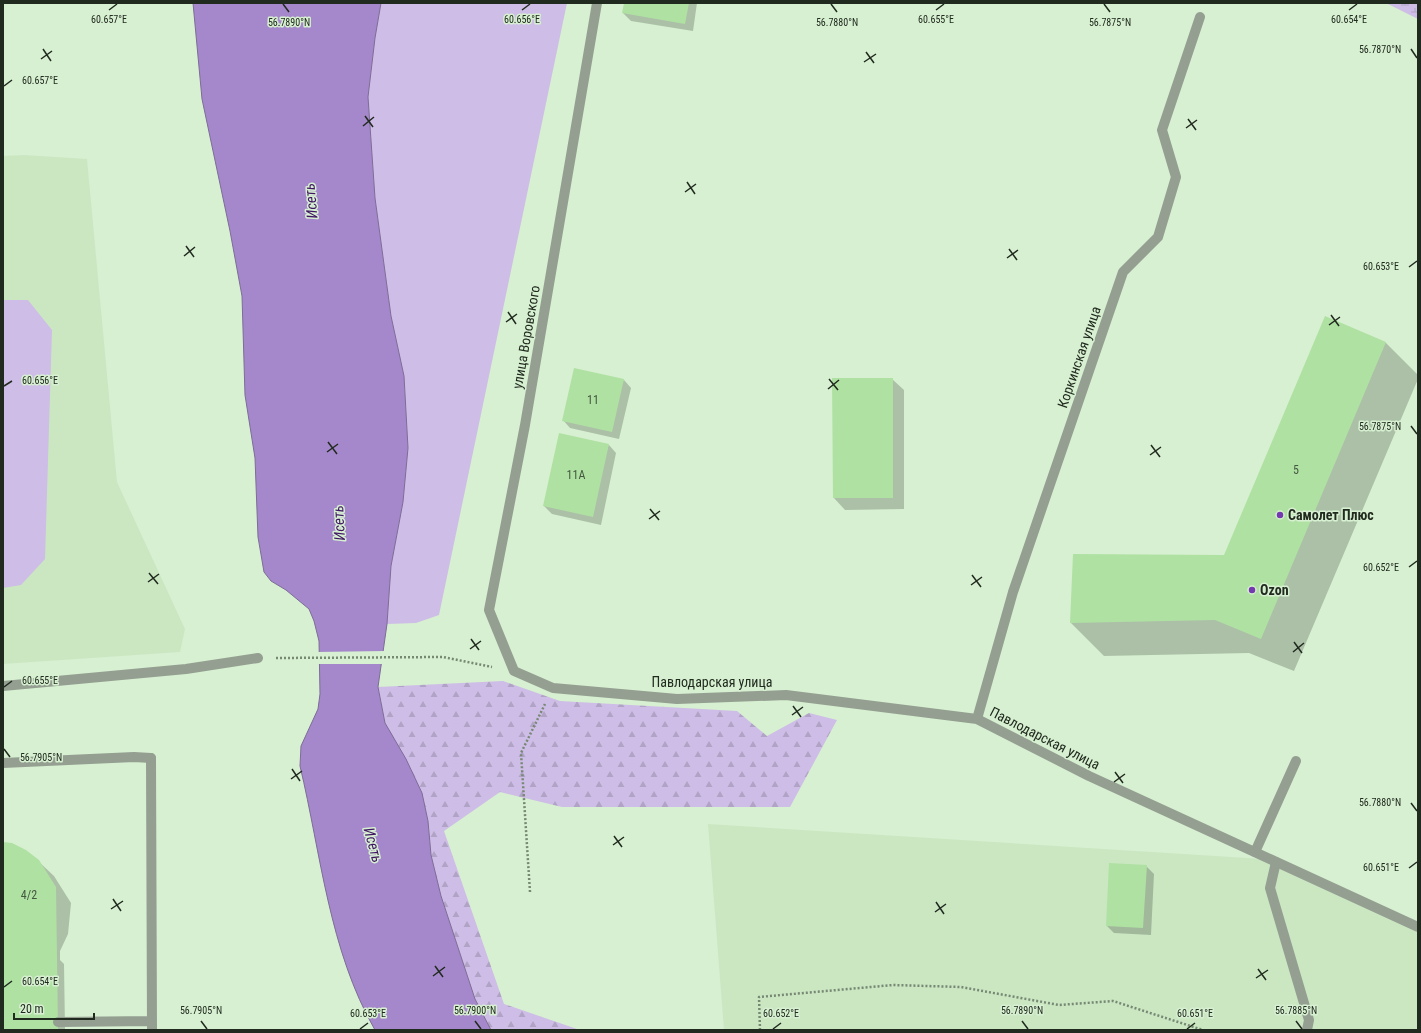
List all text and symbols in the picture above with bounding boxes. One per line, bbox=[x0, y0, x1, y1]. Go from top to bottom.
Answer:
text: 60.657°E bbox=[91, 14, 127, 25]
text: 60.656°E bbox=[504, 14, 540, 25]
text: 60.655°E bbox=[918, 14, 954, 25]
text: 60.654°E bbox=[1331, 14, 1367, 25]
text: 56.7890°N bbox=[268, 17, 310, 28]
text: 56.7880°N bbox=[816, 17, 858, 28]
text: 56.7875°N bbox=[1089, 17, 1131, 28]
text: 56.7870°N bbox=[1359, 44, 1401, 55]
text: 60.657°E bbox=[22, 75, 58, 86]
water label: Исеть bbox=[300, 182, 322, 220]
text: 60.653°E bbox=[1363, 261, 1399, 272]
street label: улица Воровского bbox=[509, 284, 543, 390]
street label: Коркинская улица bbox=[1054, 304, 1104, 410]
text: 60.656°E bbox=[22, 375, 58, 386]
house number: 11 bbox=[587, 393, 599, 407]
text: 56.7875°N bbox=[1359, 421, 1401, 432]
house number: 5 bbox=[1293, 463, 1299, 477]
house number: 11А bbox=[567, 468, 585, 482]
water label: Исеть bbox=[329, 505, 349, 541]
place label: Самолет Плюс bbox=[1288, 507, 1374, 523]
marker: Самолет Плюс bbox=[1275, 510, 1285, 520]
text: 60.652°E bbox=[1363, 562, 1399, 573]
place label: Ozon bbox=[1260, 582, 1289, 598]
marker: Ozon bbox=[1247, 585, 1257, 595]
street label: Павлодарская улица bbox=[652, 674, 772, 690]
text: 60.655°E bbox=[22, 675, 58, 686]
street label: Павлодарская улица bbox=[987, 703, 1103, 773]
text: 56.7905°N bbox=[20, 752, 62, 763]
text: 56.7880°N bbox=[1359, 797, 1401, 808]
water label: Исеть bbox=[360, 825, 386, 865]
text: 60.651°E bbox=[1363, 862, 1399, 873]
house number: 4/2 bbox=[21, 888, 37, 902]
text: 60.654°E bbox=[22, 976, 58, 987]
scale bar bbox=[14, 995, 94, 1021]
text: 20 m bbox=[20, 1002, 44, 1016]
text: 56.7905°N bbox=[180, 1005, 222, 1016]
text: 56.7900°N bbox=[454, 1005, 496, 1016]
text: 56.7890°N bbox=[1001, 1005, 1043, 1016]
text: 56.7885°N bbox=[1275, 1005, 1317, 1016]
text: 60.653°E bbox=[350, 1008, 386, 1019]
text: 60.652°E bbox=[763, 1008, 799, 1019]
text: 60.651°E bbox=[1177, 1008, 1213, 1019]

